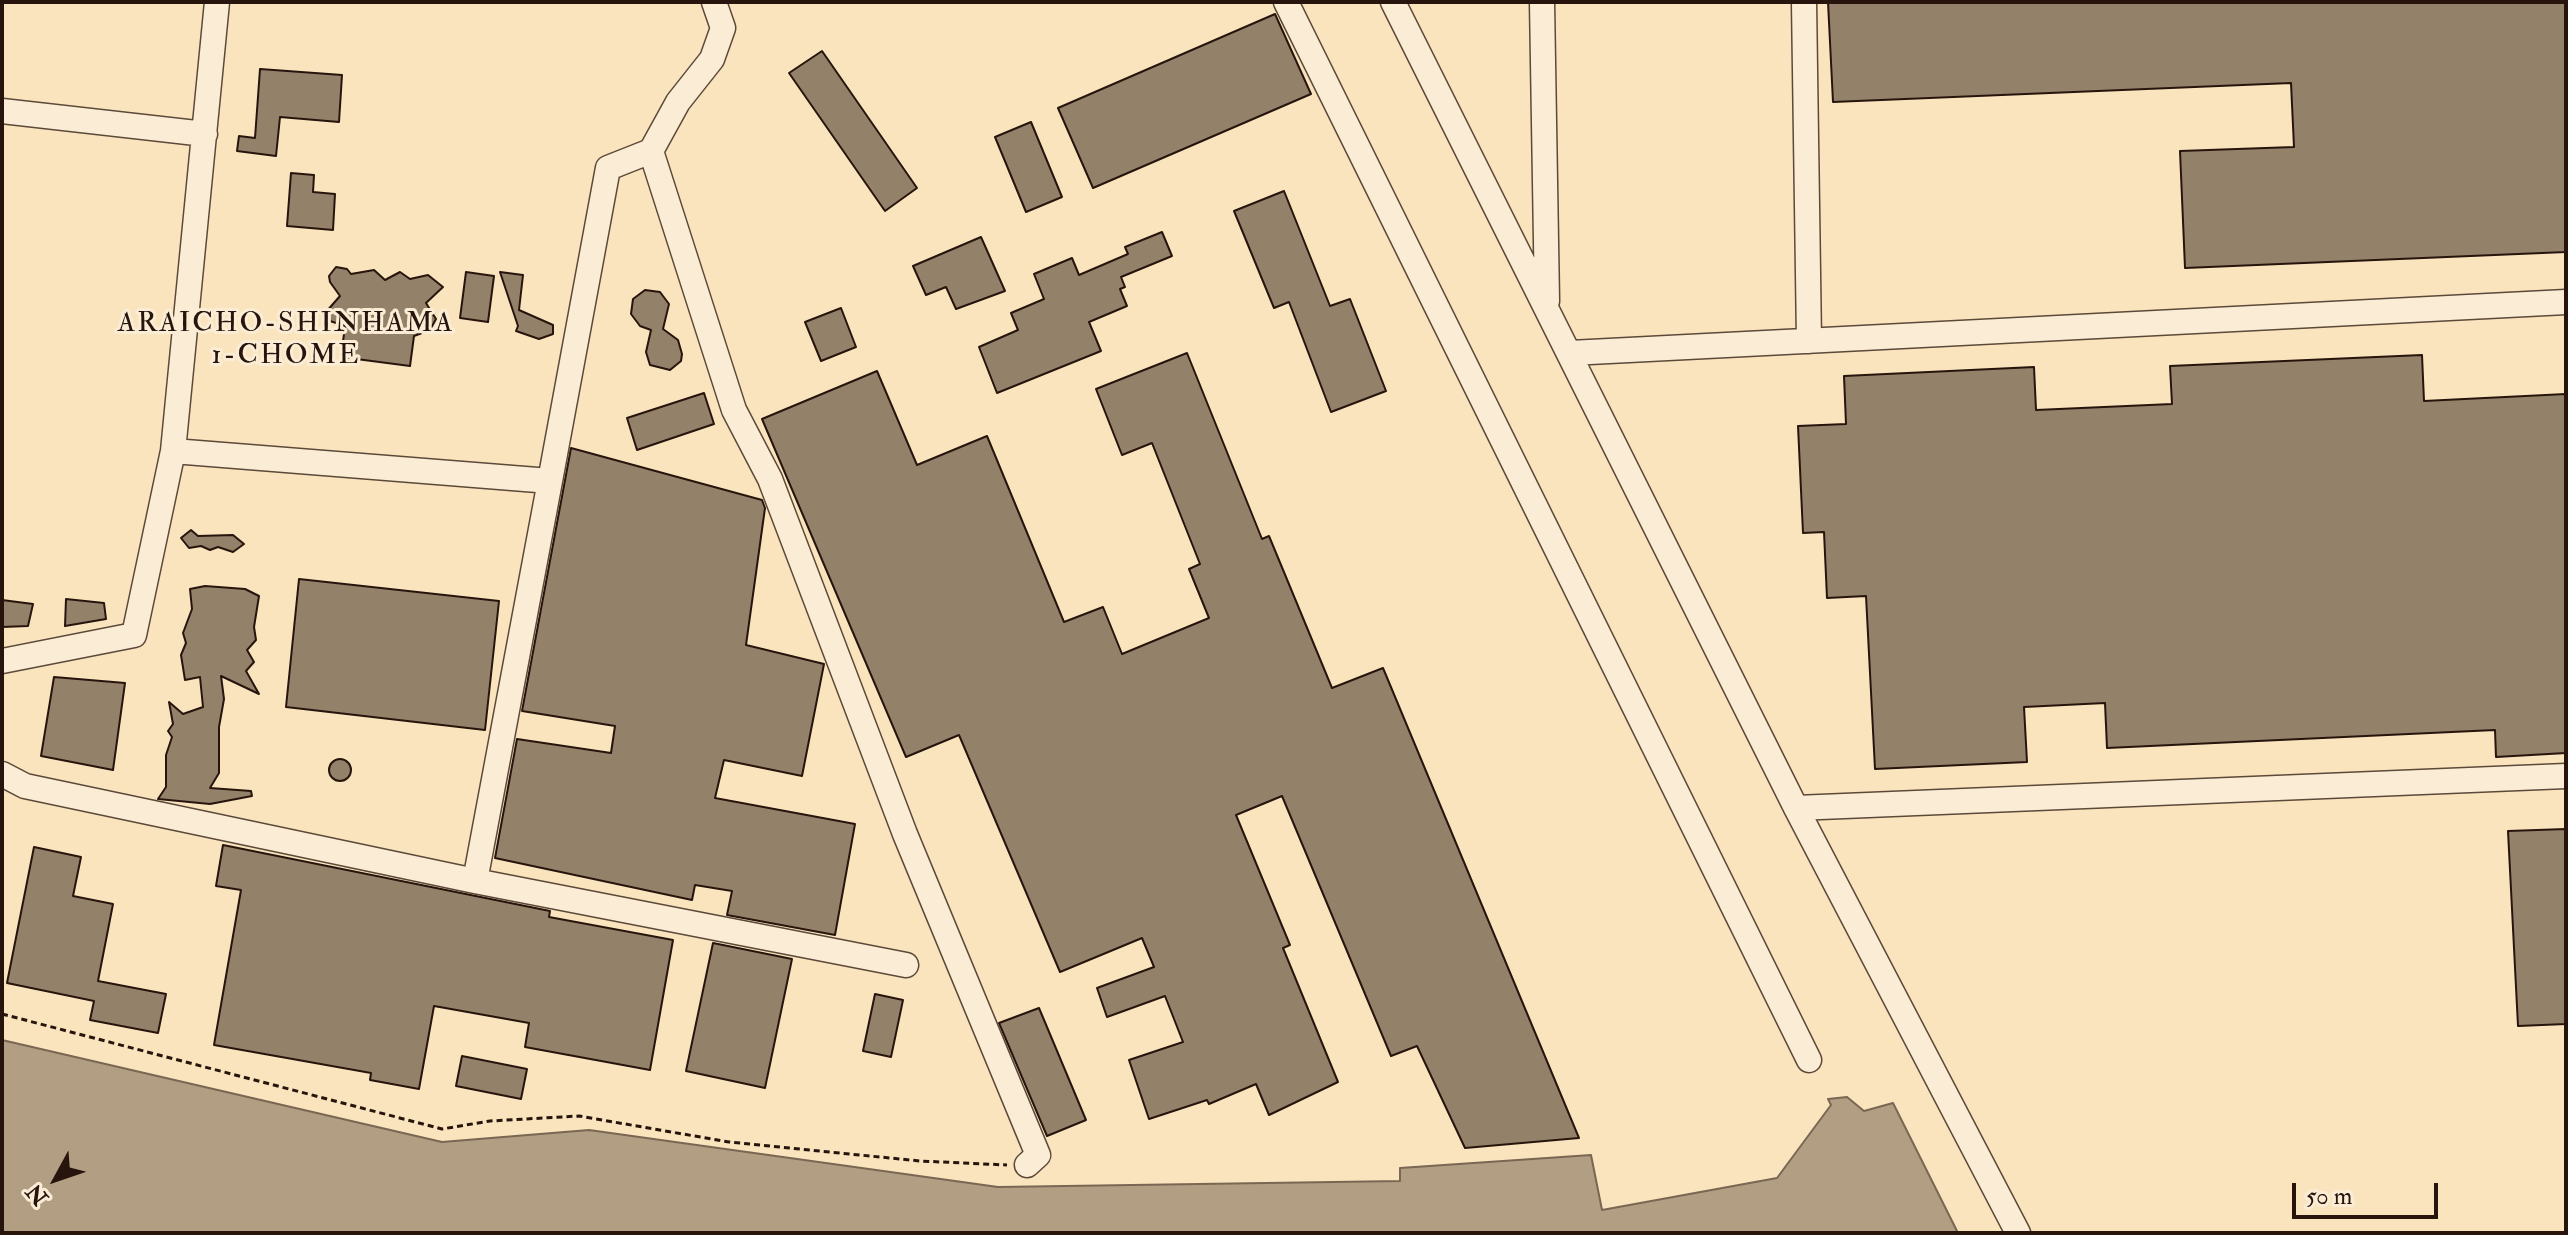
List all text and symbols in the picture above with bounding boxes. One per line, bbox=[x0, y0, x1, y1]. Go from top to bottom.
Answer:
district label: ARAICHO-SHINHAMA 1-CHOME bbox=[117, 308, 455, 374]
north arrow bbox=[16, 1139, 96, 1219]
scale bar bbox=[2296, 1167, 2442, 1217]
text: N bbox=[21, 1178, 55, 1211]
text: 50 m bbox=[2306, 1181, 2352, 1212]

